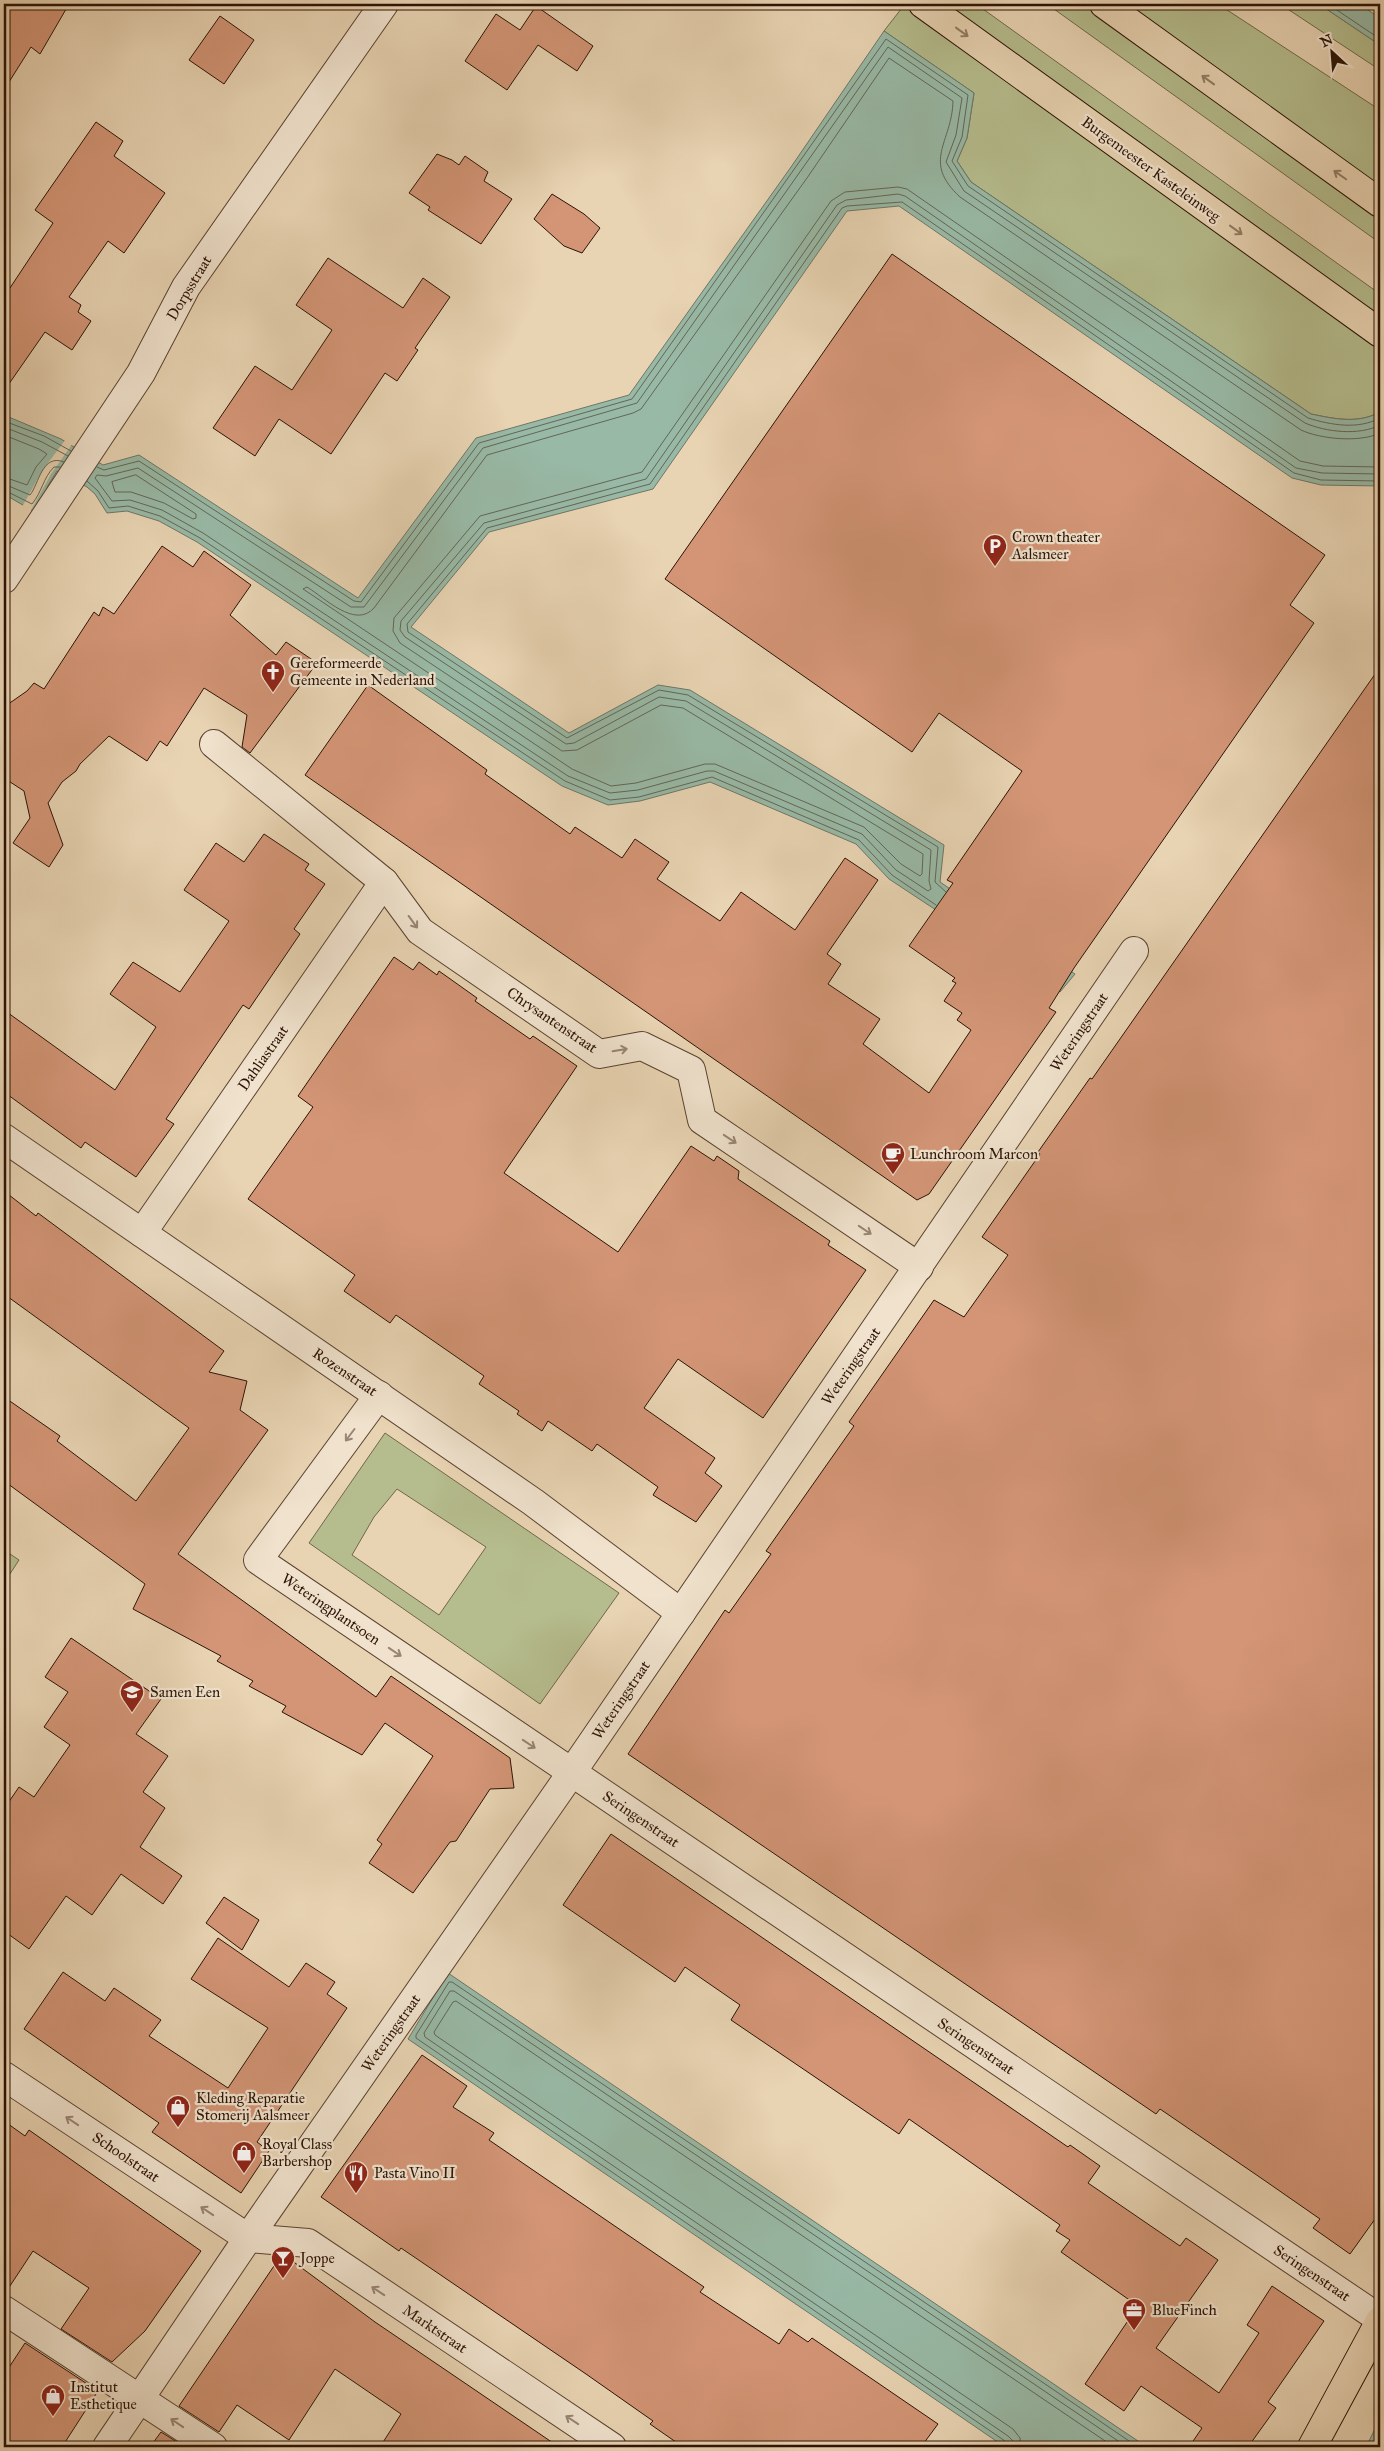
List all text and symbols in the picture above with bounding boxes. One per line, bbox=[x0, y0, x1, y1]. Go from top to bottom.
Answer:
one-way arrow bbox=[955, 27, 968, 38]
north arrow bbox=[1306, 28, 1356, 78]
text: N bbox=[1317, 30, 1336, 51]
one-way arrow bbox=[1202, 75, 1215, 86]
street label: Burgemeester Kasteleinweg bbox=[1078, 113, 1225, 226]
one-way arrow bbox=[1334, 170, 1348, 180]
one-way arrow bbox=[1229, 225, 1243, 235]
street label: Dorpsstraat bbox=[163, 252, 216, 324]
place label: Crown theater Aalsmeer bbox=[1011, 528, 1100, 563]
parking icon: Crown theater Aalsmeer bbox=[982, 533, 1008, 567]
place label: Gereformeerde Gemeente in Nederland bbox=[290, 654, 435, 689]
church icon: Gereformeerde Gemeente in Nederland bbox=[260, 659, 286, 693]
one-way arrow bbox=[408, 915, 418, 929]
street label: Chrysantenstraat bbox=[503, 983, 601, 1057]
street label: Weteringstraat bbox=[1046, 989, 1112, 1075]
street label: Dahliastraat bbox=[234, 1021, 292, 1094]
one-way arrow bbox=[612, 1044, 628, 1054]
one-way arrow bbox=[723, 1134, 737, 1144]
cafe icon: Lunchroom Marcon bbox=[880, 1141, 906, 1175]
place label: Lunchroom Marcon bbox=[910, 1145, 1038, 1163]
one-way arrow bbox=[858, 1225, 872, 1235]
street label: Weteringstraat bbox=[818, 1323, 885, 1408]
street label: Rozenstraat bbox=[309, 1344, 381, 1400]
one-way arrow bbox=[345, 1428, 355, 1442]
street label: Weteringplantsoen bbox=[278, 1569, 384, 1649]
one-way arrow bbox=[387, 1647, 401, 1657]
street label: Weteringstraat bbox=[588, 1657, 654, 1743]
school or university icon: Samen Een bbox=[119, 1679, 145, 1713]
place label: Samen Een bbox=[150, 1683, 220, 1701]
one-way arrow bbox=[522, 1738, 536, 1749]
street label: Seringenstraat bbox=[599, 1787, 683, 1852]
street label: Weteringstraat bbox=[358, 1990, 425, 2075]
street label: Seringenstraat bbox=[934, 2014, 1018, 2079]
place label: Kleding Reparatie Stomerij Aalsmeer bbox=[196, 2089, 310, 2124]
shop icon: Kleding Reparatie Stomerij Aalsmeer bbox=[165, 2094, 191, 2128]
one-way arrow bbox=[65, 2116, 79, 2127]
street label: Schoolstraat bbox=[89, 2128, 164, 2186]
place label: Royal Class Barbershop bbox=[262, 2135, 332, 2170]
shop icon: Royal Class Barbershop bbox=[231, 2140, 257, 2174]
restaurant icon: Pasta Vino II bbox=[343, 2160, 369, 2194]
place label: Pasta Vino II bbox=[374, 2164, 455, 2182]
one-way arrow bbox=[200, 2206, 214, 2217]
street label: Seringenstraat bbox=[1270, 2241, 1354, 2306]
bar icon: Joppe bbox=[270, 2245, 296, 2279]
place label: Joppe bbox=[298, 2249, 335, 2268]
one-way arrow bbox=[372, 2286, 386, 2296]
office icon: BlueFinch bbox=[1121, 2297, 1147, 2331]
street label: Marktstraat bbox=[399, 2301, 471, 2358]
place label: BlueFinch bbox=[1152, 2301, 1217, 2319]
place label: Institut Esthetique bbox=[70, 2378, 137, 2414]
shop icon: Institut Esthetique bbox=[40, 2383, 66, 2417]
one-way arrow bbox=[565, 2415, 579, 2425]
one-way arrow bbox=[170, 2418, 184, 2428]

